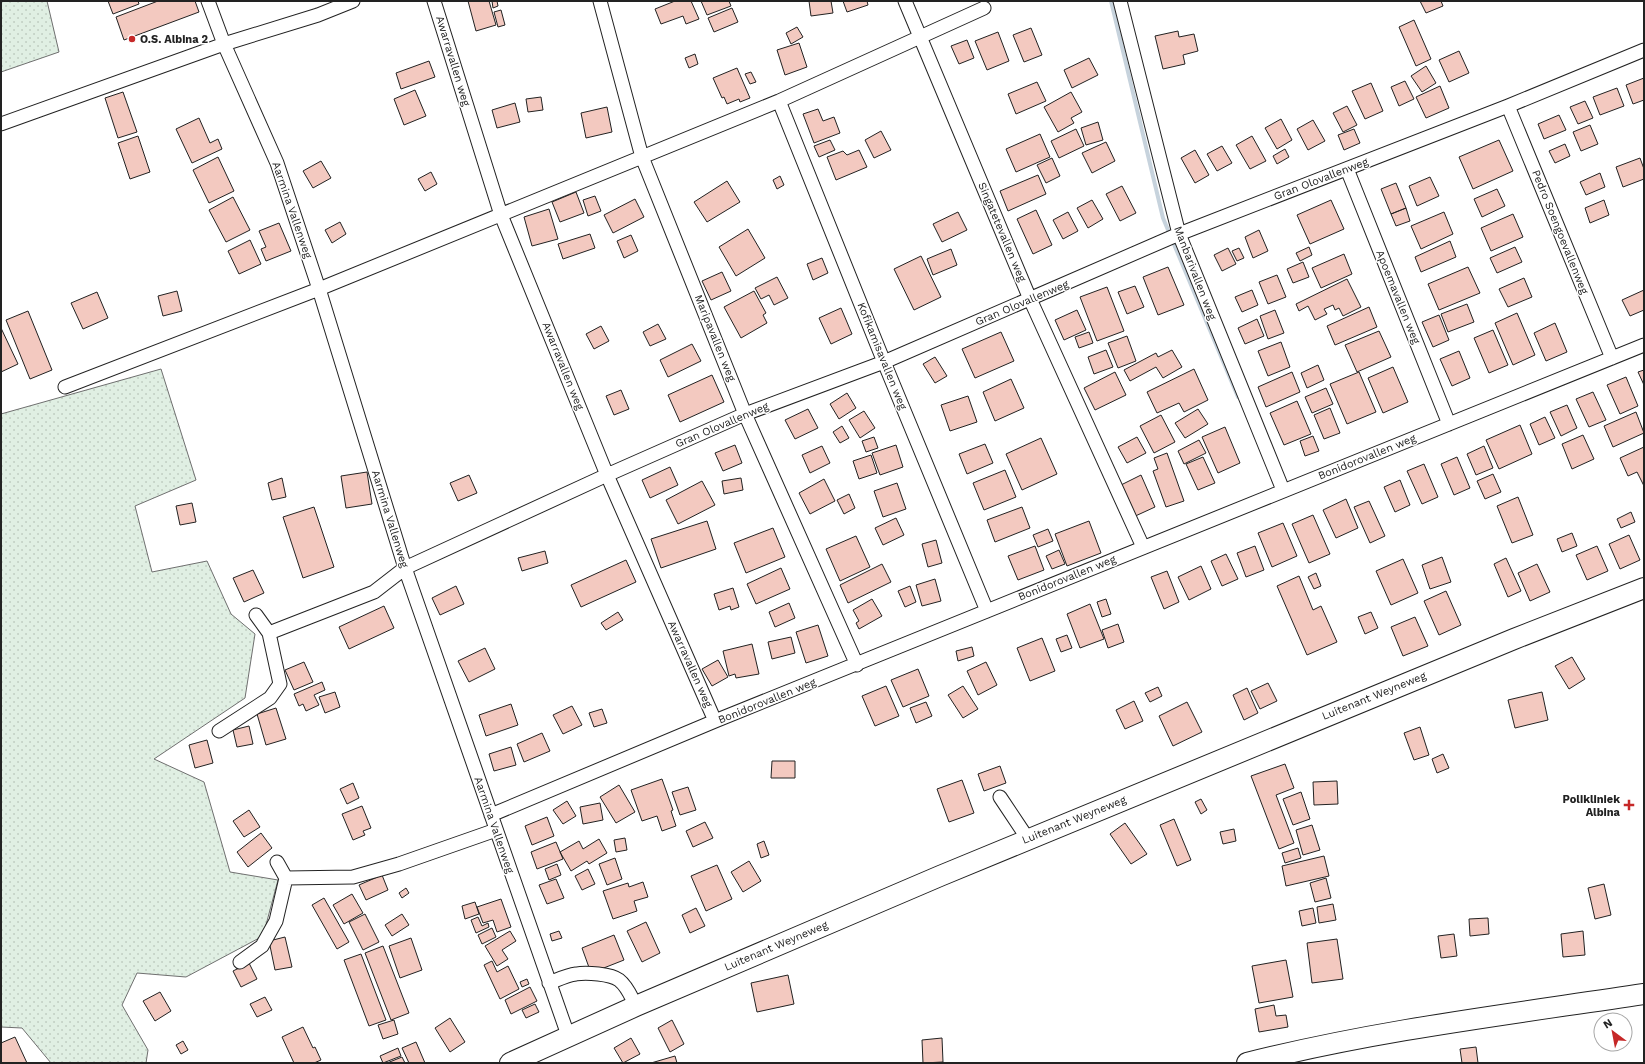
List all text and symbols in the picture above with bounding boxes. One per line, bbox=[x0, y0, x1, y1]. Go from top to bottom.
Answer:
street label: Awarravallen weg bbox=[433, 14, 473, 108]
place label: O.S. Albina 2 bbox=[140, 33, 209, 46]
marker: O.S. Albina 2 bbox=[127, 34, 137, 44]
street label: Gran Olovallenweg bbox=[1272, 155, 1370, 203]
street label: Aarmina Vallenweg bbox=[269, 160, 315, 260]
street label: Pedro Soengoevallenweg bbox=[1529, 168, 1591, 296]
street label: Singatetevallen weg bbox=[975, 180, 1029, 284]
street label: Manbarivallen weg bbox=[1171, 224, 1219, 322]
street label: Apoemavallen weg bbox=[1373, 248, 1423, 346]
street label: Gran Olovallenweg bbox=[973, 277, 1071, 329]
street label: Maripavallen weg bbox=[692, 293, 738, 383]
street label: Kofikamisavallen weg bbox=[855, 300, 910, 412]
street label: Awarravallen weg bbox=[539, 320, 587, 412]
street label: Gran Olovallenweg bbox=[673, 399, 771, 451]
street label: Bonidorovallen weg bbox=[1316, 431, 1418, 483]
street label: Aarmina Vallenweg bbox=[369, 469, 411, 569]
street label: Bonidorovallen weg bbox=[1016, 552, 1118, 604]
street label: Awarravallen weg bbox=[665, 619, 715, 710]
street label: Luitenant Weyneweg bbox=[1320, 669, 1428, 723]
street label: Bonidorovallen weg bbox=[716, 675, 818, 727]
street label: Aarmina Vallenweg bbox=[471, 775, 517, 875]
street label: Luitenant Weyneweg bbox=[1020, 793, 1128, 847]
place label: Polikliniek Albina bbox=[1563, 793, 1621, 819]
marker: Polikliniek Albina bbox=[1623, 799, 1635, 811]
street label: Luitenant Weyneweg bbox=[722, 918, 830, 974]
north arrow bbox=[1593, 1012, 1633, 1052]
text: N bbox=[1601, 1016, 1615, 1032]

